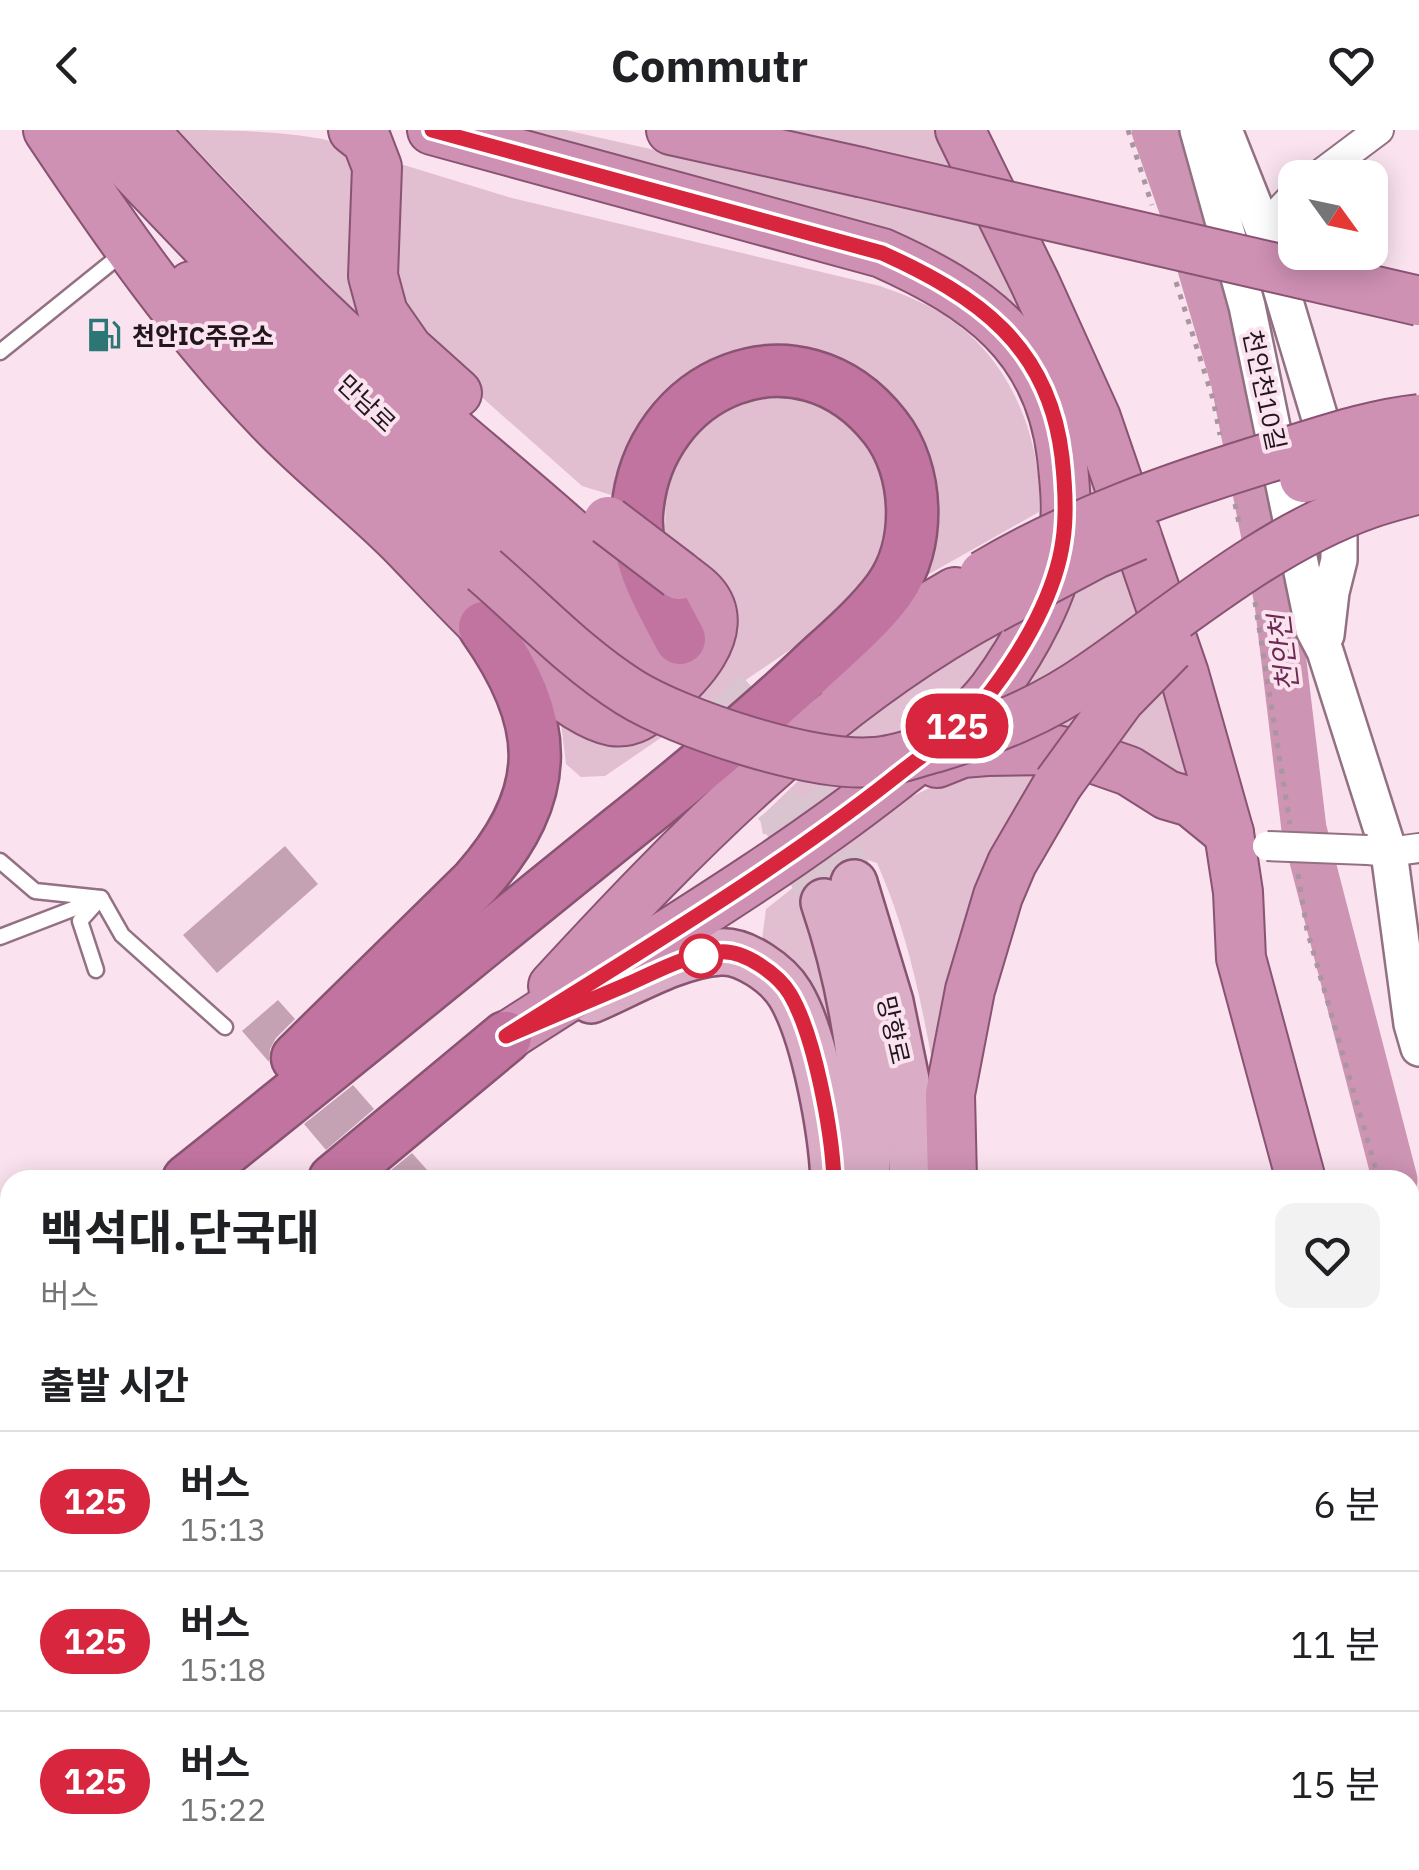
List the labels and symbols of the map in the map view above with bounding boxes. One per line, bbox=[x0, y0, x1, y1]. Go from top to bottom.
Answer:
north arrow bbox=[1278, 160, 1388, 270]
fuel station icon: 천안IC주유소 bbox=[85, 316, 123, 354]
place label: 천안IC주유소 bbox=[132, 319, 274, 352]
street label: 천안천10길 bbox=[1236, 327, 1294, 453]
street label: 만남로 bbox=[331, 367, 403, 439]
water label: 천안천 bbox=[1260, 609, 1306, 694]
line badge: 125 bbox=[900, 694, 1014, 758]
unlabelled marker bbox=[680, 935, 722, 977]
street label: 망향로 bbox=[870, 993, 918, 1067]

